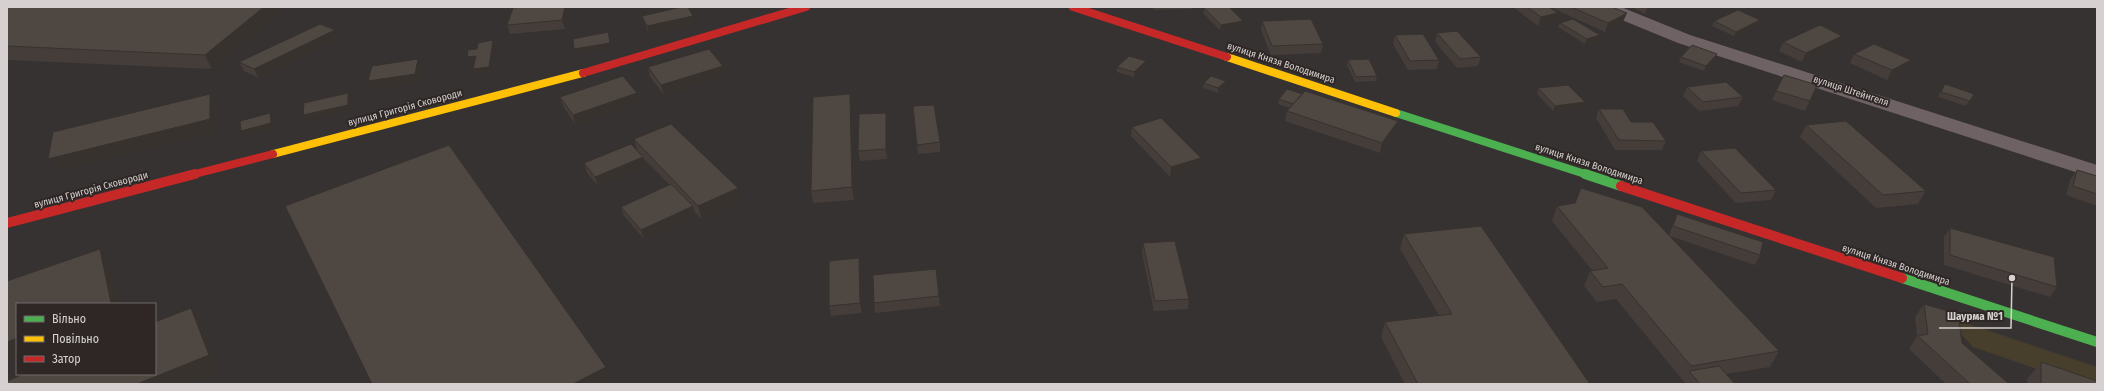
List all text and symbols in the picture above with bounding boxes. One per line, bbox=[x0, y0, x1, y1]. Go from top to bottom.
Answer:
street label: вулиця Князя Володимира bbox=[1226, 40, 1337, 86]
street label: вулиця Штейнгеля bbox=[1812, 73, 1890, 109]
street label: вулиця Григорія Сковороди bbox=[346, 86, 463, 129]
street label: вулиця Князя Володимира bbox=[1534, 141, 1645, 187]
street label: вулиця Григорія Сковороди bbox=[32, 168, 149, 211]
street label: вулиця Князя Володимира bbox=[1841, 242, 1952, 288]
legend bbox=[16, 303, 156, 375]
callout: Шаурма №1 bbox=[1939, 305, 2011, 328]
text: Шаурма №1 bbox=[1947, 310, 2003, 323]
text: Вільно bbox=[52, 312, 86, 326]
text: Повільно bbox=[52, 332, 99, 346]
text: Затор bbox=[52, 352, 81, 366]

